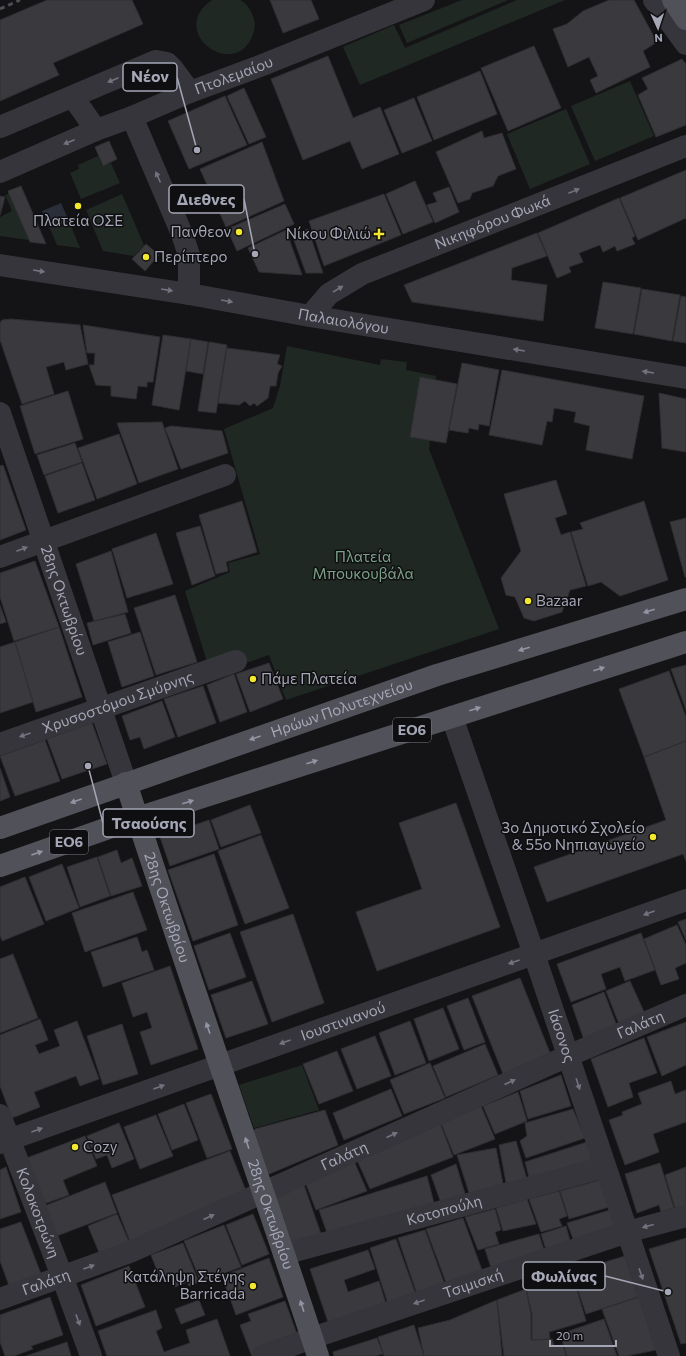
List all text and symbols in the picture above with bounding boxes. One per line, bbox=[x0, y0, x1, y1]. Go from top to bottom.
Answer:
north arrow bbox=[638, 8, 678, 48]
text: N bbox=[654, 32, 663, 45]
street label: Πτολεμαίου bbox=[192, 52, 275, 98]
callout: Νέον bbox=[123, 63, 177, 91]
text: Νέον bbox=[131, 66, 169, 85]
one-way arrow bbox=[107, 77, 118, 83]
one-way arrow bbox=[63, 139, 75, 145]
one-way arrow bbox=[154, 170, 160, 182]
callout: Διεθνες bbox=[169, 185, 244, 213]
one-way arrow bbox=[569, 187, 581, 193]
text: Διεθνες bbox=[177, 189, 236, 208]
street label: Νικηφόρου Φωκά bbox=[432, 191, 553, 252]
marker: Πλατεία ΟΣΕ bbox=[73, 201, 83, 211]
place label: Πλατεία ΟΣΕ bbox=[33, 211, 123, 229]
place label: Πανθεον bbox=[170, 222, 231, 240]
place label: Νίκου Φιλιώ bbox=[286, 224, 371, 242]
marker: Πανθεον bbox=[234, 227, 244, 237]
marker: Νίκου Φιλιώ bbox=[374, 229, 384, 239]
place label: Περίπτερο bbox=[154, 247, 228, 265]
marker: Περίπτερο bbox=[141, 252, 151, 262]
one-way arrow bbox=[32, 268, 45, 274]
one-way arrow bbox=[332, 285, 344, 292]
one-way arrow bbox=[161, 288, 173, 294]
one-way arrow bbox=[221, 298, 234, 304]
street label: Παλαιολόγου bbox=[297, 304, 390, 337]
one-way arrow bbox=[513, 347, 525, 353]
one-way arrow bbox=[641, 368, 654, 374]
street label: 28ης Οκτωβρίου bbox=[38, 543, 92, 658]
one-way arrow bbox=[16, 545, 28, 551]
park label: Πλατεία Μπουκουβάλα bbox=[312, 547, 414, 582]
place label: Bazaar bbox=[536, 591, 583, 609]
marker: Bazaar bbox=[523, 596, 533, 606]
one-way arrow bbox=[642, 608, 654, 614]
one-way arrow bbox=[518, 646, 530, 652]
one-way arrow bbox=[593, 666, 605, 672]
street label: Χρυσοστόμου Σμύρνης bbox=[40, 667, 196, 736]
place label: Πάμε Πλατεία bbox=[261, 669, 357, 687]
marker: Πάμε Πλατεία bbox=[248, 674, 258, 684]
street label: Ηρώων Πολυτεχνείου bbox=[268, 674, 415, 741]
one-way arrow bbox=[470, 706, 482, 712]
road number: ΕΟ6 bbox=[393, 718, 431, 742]
one-way arrow bbox=[18, 733, 30, 739]
one-way arrow bbox=[248, 736, 260, 742]
one-way arrow bbox=[306, 759, 318, 765]
one-way arrow bbox=[70, 798, 82, 804]
one-way arrow bbox=[182, 798, 194, 804]
callout: Τσαούσης bbox=[103, 809, 194, 837]
text: Τσαούσης bbox=[111, 813, 187, 832]
place label: 3ο Δημοτικό Σχολείο & 55ο Νηπιαγωγείο bbox=[502, 818, 645, 853]
road number: ΕΟ6 bbox=[50, 830, 88, 854]
marker: 3ο Δημοτικό Σχολείο & 55ο Νηπιαγωγείο bbox=[648, 832, 658, 842]
one-way arrow bbox=[31, 850, 43, 856]
street label: 28ης Οκτωβρίου bbox=[141, 850, 195, 965]
one-way arrow bbox=[643, 911, 655, 917]
one-way arrow bbox=[507, 959, 519, 965]
street label: Ιουστινιανού bbox=[298, 997, 388, 1044]
street label: Ιάσονος bbox=[545, 1006, 580, 1064]
street label: Γαλάτη bbox=[614, 1006, 666, 1042]
one-way arrow bbox=[205, 1022, 211, 1034]
one-way arrow bbox=[279, 1040, 291, 1046]
one-way arrow bbox=[505, 1079, 516, 1085]
one-way arrow bbox=[575, 1079, 581, 1091]
one-way arrow bbox=[154, 1084, 166, 1090]
one-way arrow bbox=[31, 1127, 43, 1133]
one-way arrow bbox=[386, 1132, 398, 1138]
one-way arrow bbox=[244, 1136, 250, 1148]
place label: Cozy bbox=[83, 1137, 118, 1155]
street label: Γαλάτη bbox=[318, 1137, 370, 1173]
marker: Cozy bbox=[70, 1142, 80, 1152]
street label: 28ης Οκτωβρίου bbox=[245, 1157, 299, 1272]
street label: Κολοκοτρώνη bbox=[13, 1165, 64, 1260]
street label: Κοτοπούλη bbox=[404, 1191, 484, 1228]
one-way arrow bbox=[204, 1214, 215, 1220]
one-way arrow bbox=[642, 1223, 654, 1229]
callout: Φωλίνας bbox=[523, 1262, 605, 1290]
one-way arrow bbox=[84, 1263, 96, 1269]
street label: Τσιμισκή bbox=[440, 1264, 505, 1301]
street label: Γαλάτη bbox=[20, 1265, 72, 1298]
text: Φωλίνας bbox=[531, 1266, 597, 1285]
place label: Κατάληψη Στέγης Barricada bbox=[124, 1267, 245, 1302]
one-way arrow bbox=[638, 1268, 644, 1280]
marker: Κατάληψη Στέγης Barricada bbox=[248, 1281, 258, 1291]
one-way arrow bbox=[298, 1299, 304, 1311]
one-way arrow bbox=[412, 1299, 424, 1305]
one-way arrow bbox=[76, 1315, 82, 1327]
scale bar bbox=[550, 1322, 616, 1348]
text: 20 m bbox=[556, 1328, 583, 1342]

